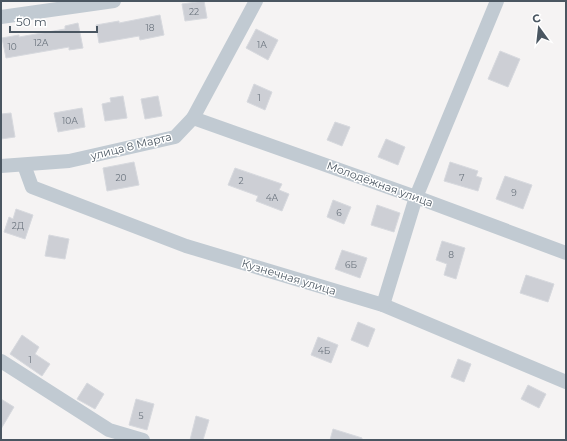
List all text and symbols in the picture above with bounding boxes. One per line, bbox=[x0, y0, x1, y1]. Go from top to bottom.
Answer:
house number: 22 bbox=[189, 6, 199, 17]
scale bar bbox=[10, 8, 97, 34]
north arrow bbox=[519, 8, 559, 48]
text: С bbox=[531, 11, 542, 26]
text: 50 m bbox=[16, 14, 47, 29]
house number: 18 bbox=[146, 22, 155, 33]
house number: 12А bbox=[33, 37, 49, 48]
house number: 1А bbox=[257, 39, 267, 50]
house number: 10 bbox=[7, 41, 17, 52]
house number: 1 bbox=[257, 92, 261, 103]
house number: 10А bbox=[62, 115, 78, 126]
street label: улица 8 Марта bbox=[88, 129, 173, 163]
street label: Молодёжная улица bbox=[325, 158, 435, 210]
house number: 20 bbox=[115, 172, 127, 183]
house number: 7 bbox=[459, 172, 465, 183]
house number: 2 bbox=[238, 175, 244, 186]
house number: 9 bbox=[511, 187, 517, 198]
house number: 4А bbox=[266, 192, 279, 203]
house number: 6 bbox=[336, 207, 342, 218]
house number: 2Д bbox=[12, 220, 24, 231]
house number: 8 bbox=[448, 249, 454, 260]
street label: Кузнечная улица bbox=[240, 256, 338, 298]
house number: 6Б bbox=[345, 259, 357, 270]
house number: 4Б bbox=[318, 345, 331, 356]
house number: 1 bbox=[28, 354, 32, 365]
house number: 5 bbox=[138, 410, 144, 421]

